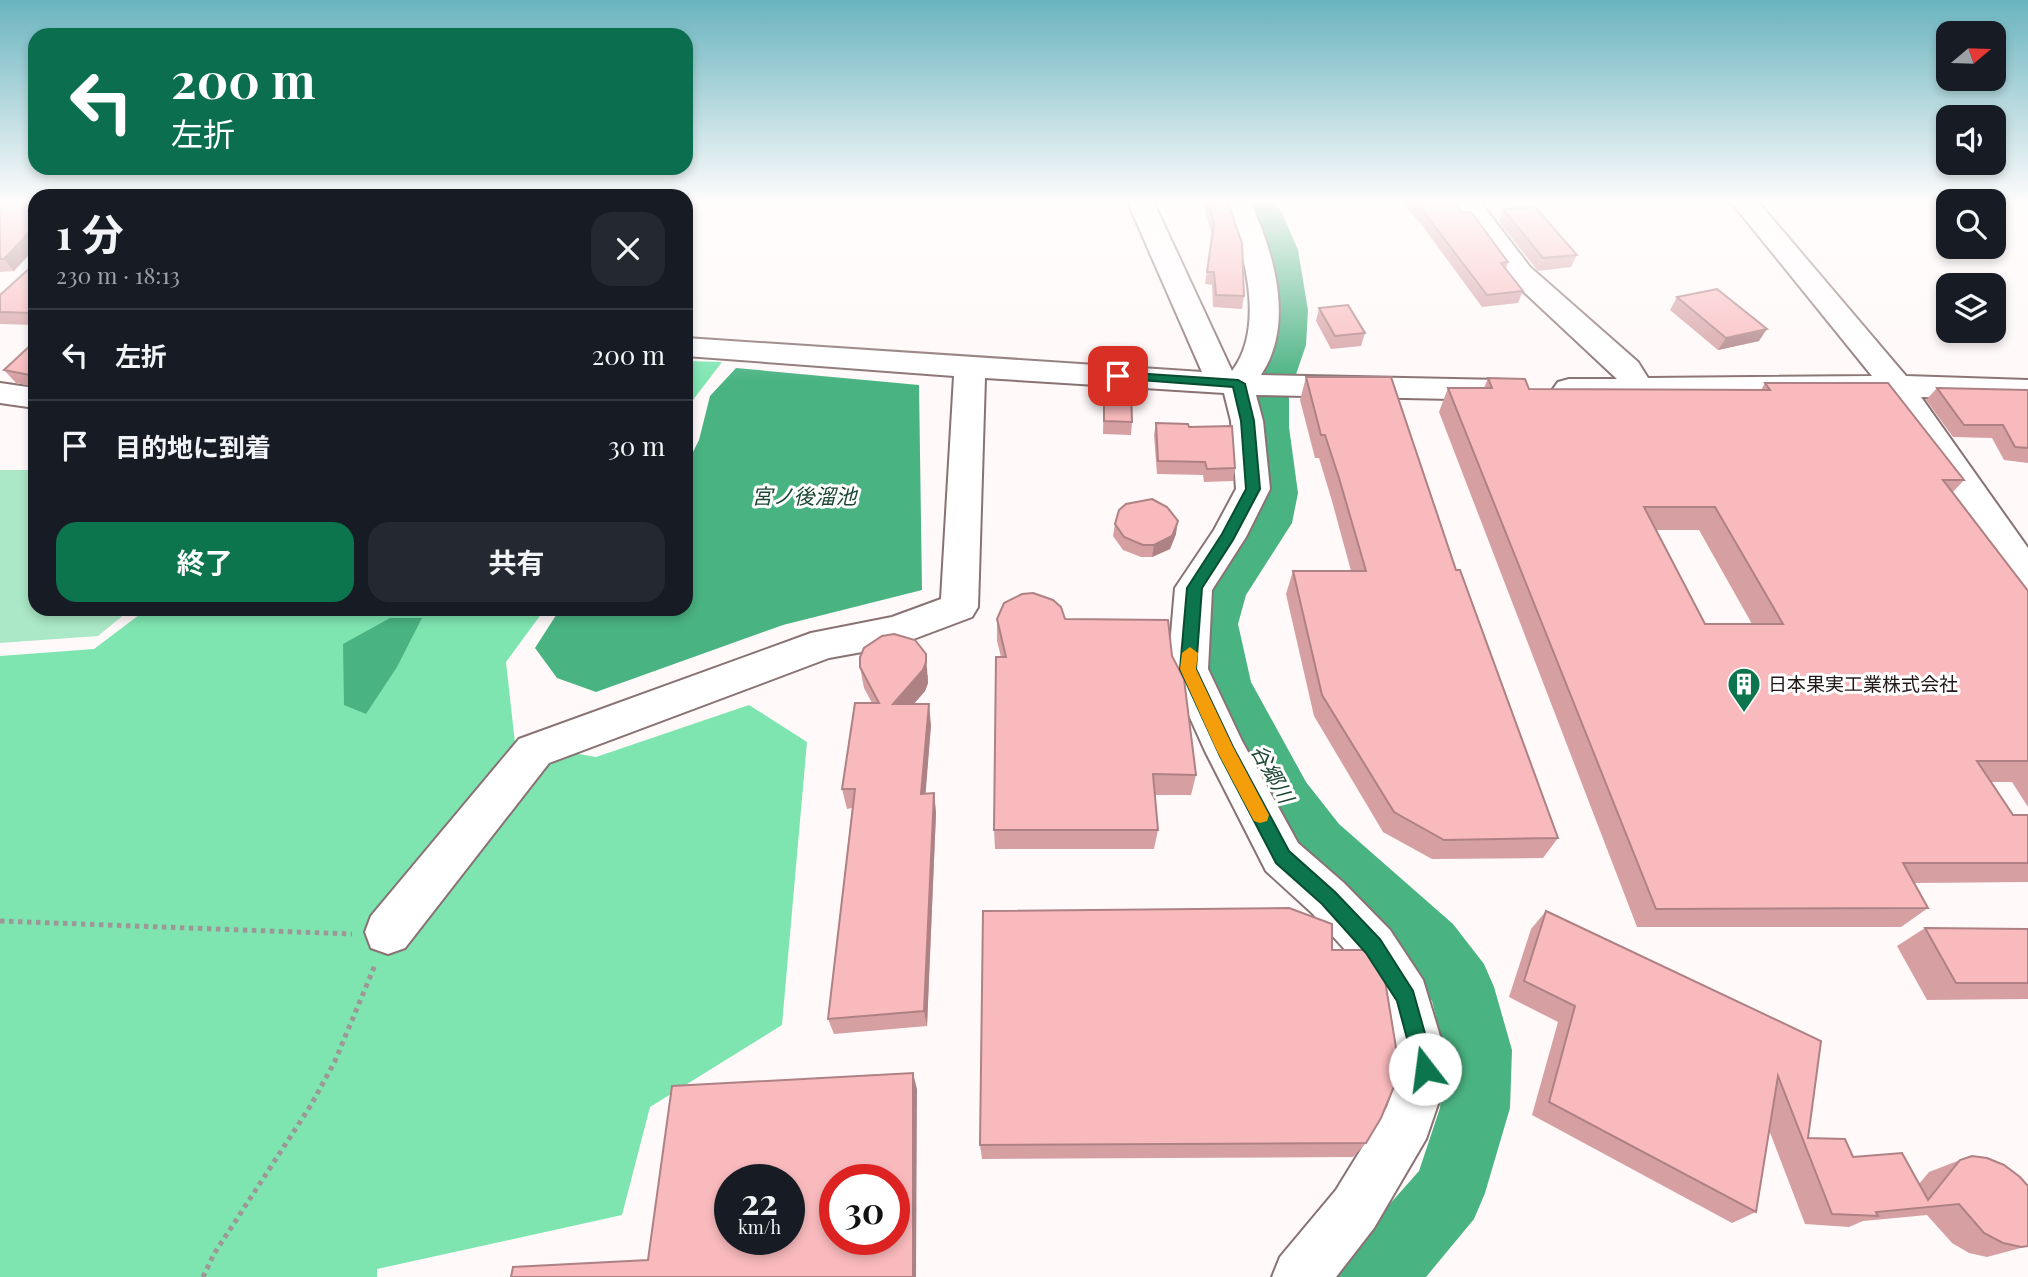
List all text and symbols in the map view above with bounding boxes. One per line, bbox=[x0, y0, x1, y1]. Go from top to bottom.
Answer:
north arrow bbox=[1936, 21, 2006, 91]
map controls bbox=[1936, 21, 2006, 343]
text: 200 m bbox=[171, 46, 316, 111]
icon: left bbox=[56, 56, 147, 147]
button: sound bbox=[1936, 105, 2006, 175]
text: 左折 bbox=[171, 111, 235, 154]
button: search bbox=[1936, 189, 2006, 259]
text: 1 分 bbox=[56, 205, 124, 261]
button: close bbox=[591, 212, 665, 286]
text: 230 m · 18:13 bbox=[56, 259, 180, 290]
button: layers bbox=[1936, 273, 2006, 343]
icon: left bbox=[56, 336, 94, 374]
text: 200 m bbox=[592, 337, 665, 372]
text: 左折 bbox=[115, 338, 167, 373]
pin bbox=[1088, 346, 1148, 406]
icon: arrive bbox=[1099, 357, 1137, 395]
icon: arrive bbox=[56, 427, 94, 465]
text: 30 m bbox=[608, 428, 665, 463]
text: 目的地に到着 bbox=[115, 429, 271, 464]
water label: 宮ノ後溜池 bbox=[752, 481, 858, 509]
button: 終了 bbox=[56, 522, 354, 602]
button: 共有 bbox=[368, 522, 665, 602]
building icon: 日本果実工業株式会社 bbox=[1725, 665, 1763, 714]
place label: 日本果実工業株式会社 bbox=[1768, 670, 1958, 696]
water label: 谷郷川 bbox=[1246, 739, 1302, 809]
position arrow bbox=[1388, 1032, 1462, 1106]
speed limit sign: 30 bbox=[819, 1164, 910, 1255]
text: 22 bbox=[741, 1177, 778, 1224]
text: km/h bbox=[738, 1215, 781, 1239]

